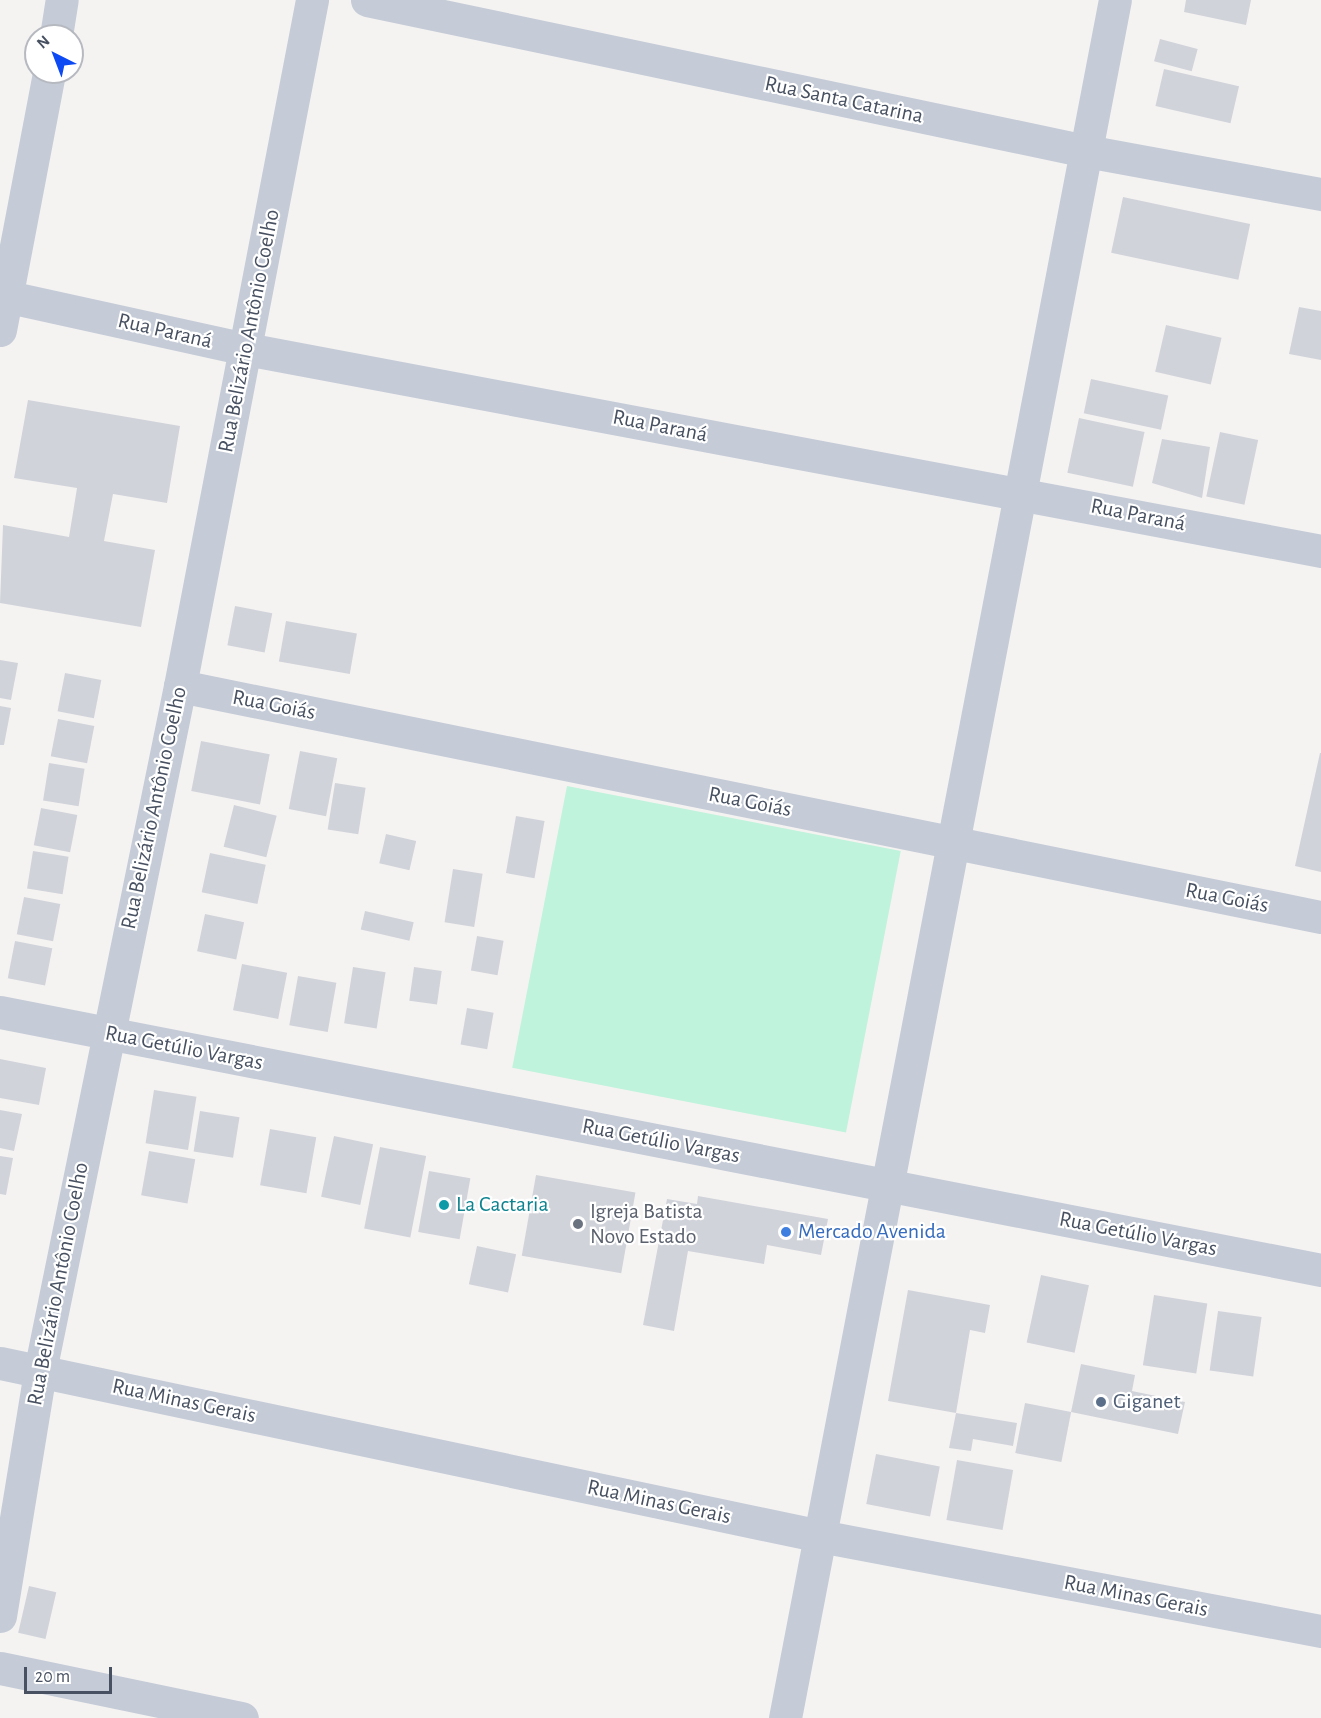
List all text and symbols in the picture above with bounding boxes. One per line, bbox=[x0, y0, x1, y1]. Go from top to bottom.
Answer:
north arrow bbox=[24, 24, 84, 84]
text: N bbox=[34, 32, 53, 52]
street label: Rua Santa Catarina bbox=[762, 70, 926, 130]
street label: Rua Belizário Antônio Coelho bbox=[212, 207, 286, 455]
street label: Rua Paraná bbox=[115, 307, 215, 355]
street label: Rua Paraná bbox=[610, 404, 710, 448]
street label: Rua Paraná bbox=[1088, 493, 1188, 537]
street label: Rua Belizário Antônio Coelho bbox=[115, 684, 193, 932]
street label: Rua Goiás bbox=[230, 684, 318, 726]
street label: Rua Goiás bbox=[706, 781, 794, 823]
street label: Rua Goiás bbox=[1183, 877, 1271, 919]
street label: Rua Getúlio Vargas bbox=[103, 1020, 265, 1076]
street label: Rua Getúlio Vargas bbox=[580, 1113, 742, 1169]
street label: Rua Belizário Antônio Coelho bbox=[21, 1160, 95, 1408]
place label: La Cactaria bbox=[456, 1192, 549, 1218]
marker: La Cactaria bbox=[437, 1198, 451, 1212]
place label: Igreja Batista Novo Estado bbox=[590, 1198, 703, 1250]
street label: Rua Getúlio Vargas bbox=[1057, 1206, 1219, 1262]
marker: Igreja Batista Novo Estado bbox=[571, 1217, 585, 1231]
place label: Mercado Avenida bbox=[798, 1219, 946, 1245]
marker: Mercado Avenida bbox=[779, 1225, 793, 1239]
street label: Rua Minas Gerais bbox=[110, 1373, 258, 1429]
place label: Giganet bbox=[1113, 1389, 1180, 1415]
marker: Giganet bbox=[1094, 1395, 1108, 1409]
street label: Rua Minas Gerais bbox=[585, 1474, 733, 1530]
street label: Rua Minas Gerais bbox=[1062, 1569, 1210, 1623]
scale bar bbox=[27, 1655, 116, 1693]
text: 20 m bbox=[35, 1668, 70, 1686]

